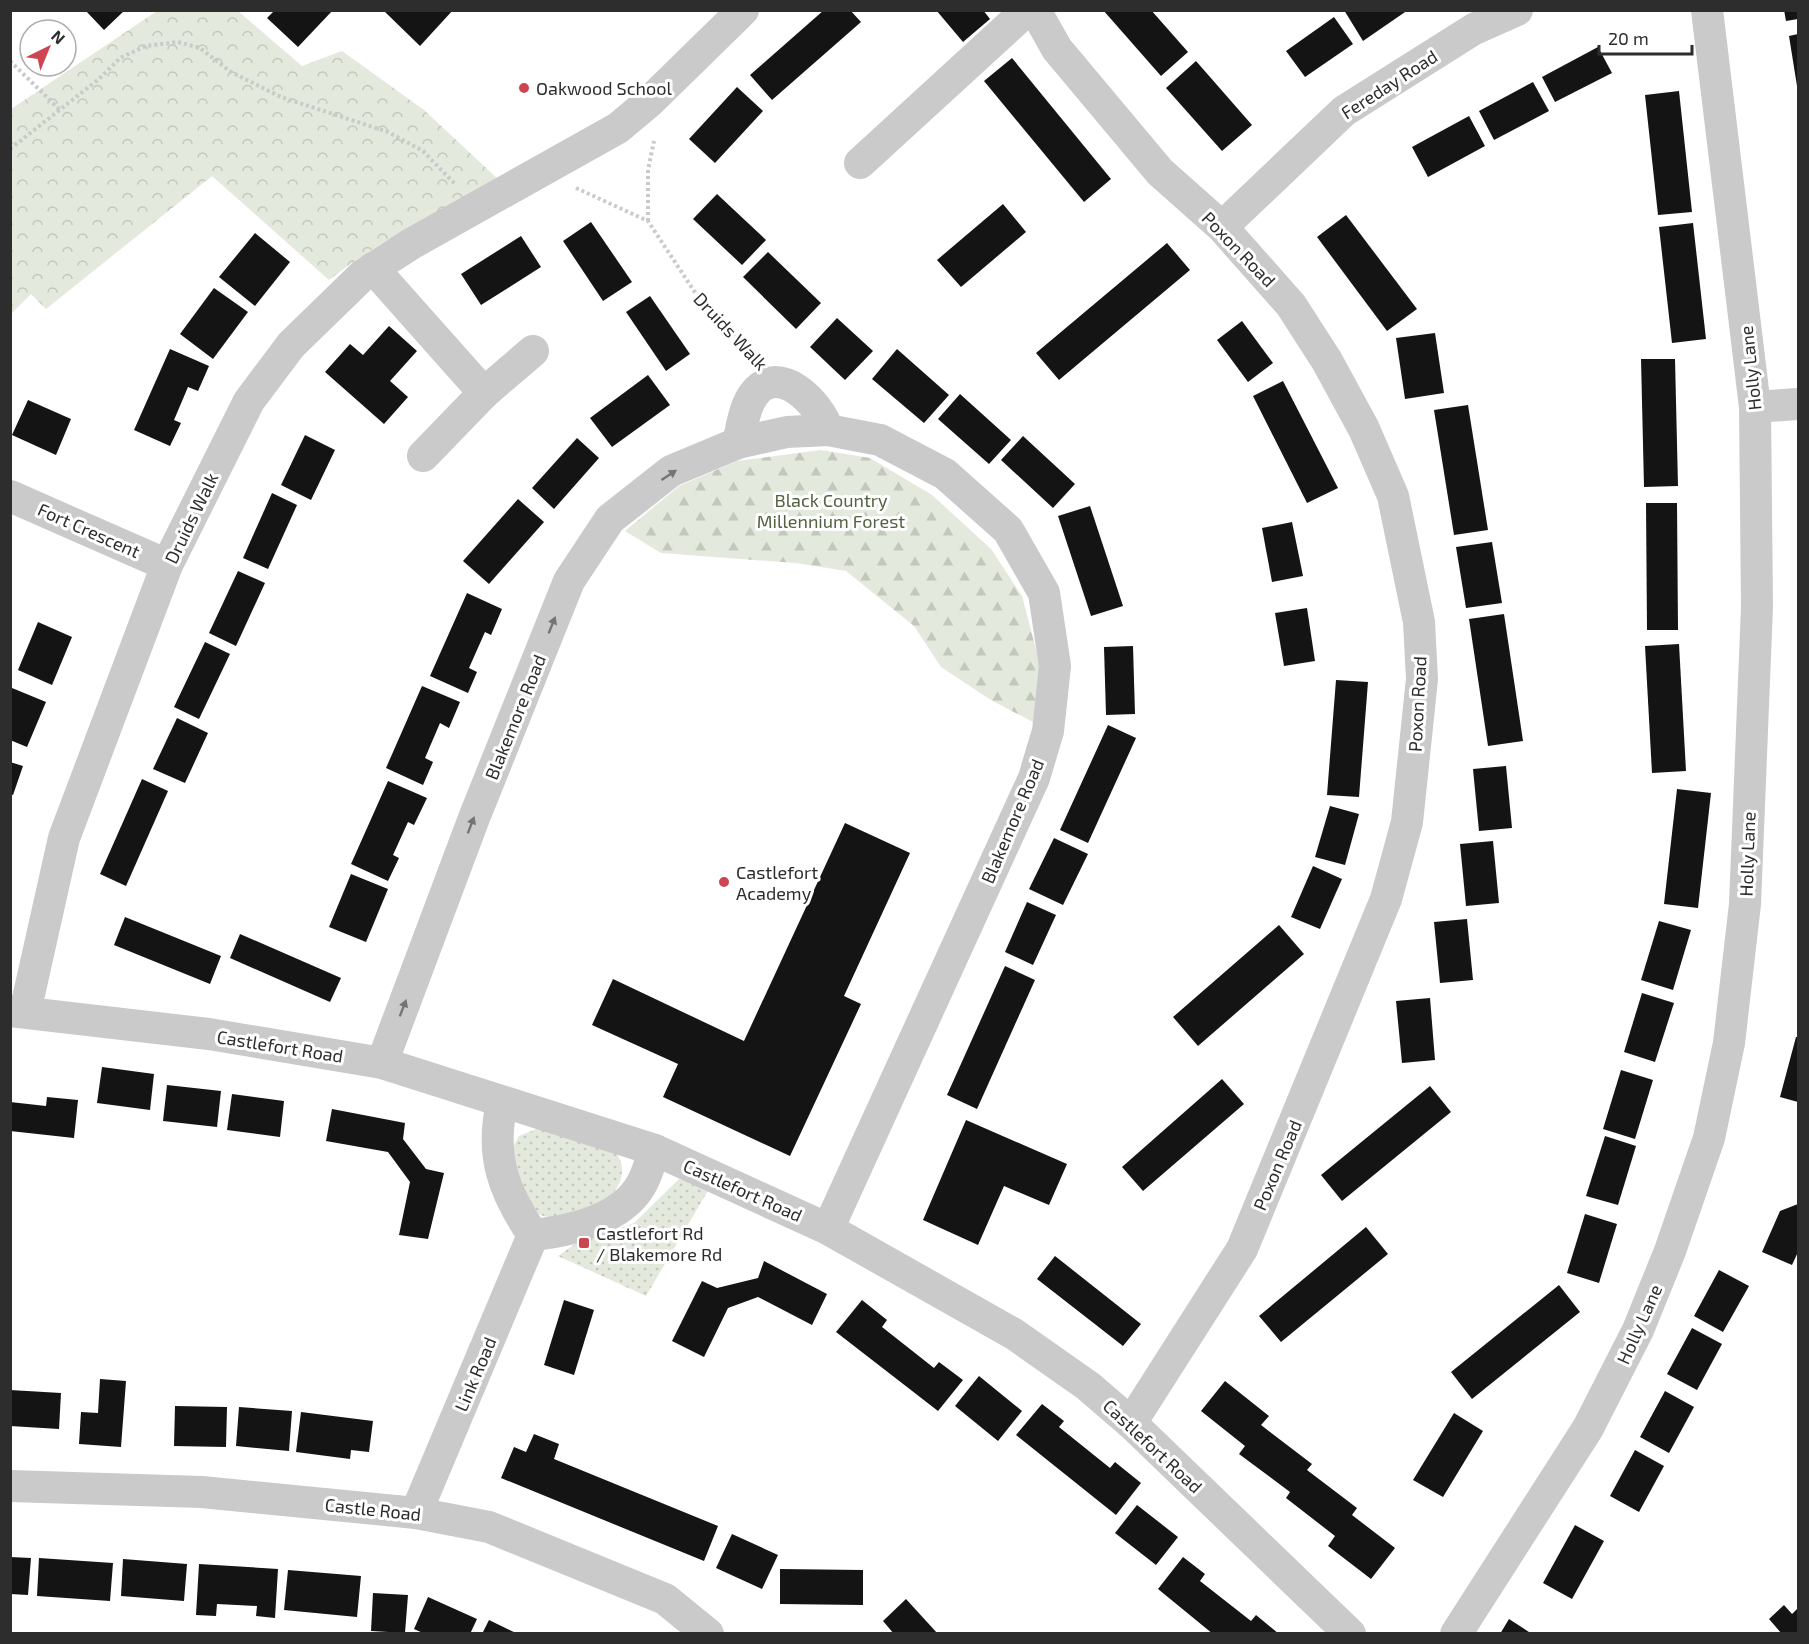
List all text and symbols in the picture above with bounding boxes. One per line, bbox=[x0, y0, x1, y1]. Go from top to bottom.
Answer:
north arrow bbox=[18, 18, 78, 78]
scale bar bbox=[1599, 18, 1692, 56]
text: N bbox=[48, 26, 69, 48]
text: 20 m bbox=[1608, 27, 1649, 49]
street label: Fereday Road bbox=[1337, 45, 1441, 123]
place label: Oakwood School bbox=[536, 77, 672, 99]
marker: Oakwood School bbox=[517, 81, 531, 95]
street label: Poxon Road bbox=[1198, 207, 1280, 291]
street label: Druids Walk bbox=[689, 288, 773, 374]
street label: Holly Lane bbox=[1735, 325, 1765, 411]
street label: Druids Walk bbox=[160, 469, 222, 567]
one-way arrow bbox=[660, 469, 677, 480]
park label: Black Country Millennium Forest bbox=[757, 489, 905, 532]
street label: Fort Crescent bbox=[35, 498, 144, 562]
one-way arrow bbox=[548, 616, 557, 634]
street label: Blakemore Road bbox=[480, 651, 550, 783]
street label: Poxon Road bbox=[1404, 655, 1430, 753]
street label: Blakemore Road bbox=[976, 755, 1048, 887]
street label: Holly Lane bbox=[1735, 811, 1759, 897]
one-way arrow bbox=[467, 816, 477, 834]
place label: Castlefort Academy bbox=[736, 861, 818, 904]
marker: Castlefort Academy bbox=[717, 875, 731, 889]
one-way arrow bbox=[398, 999, 408, 1017]
street label: Castlefort Road bbox=[215, 1025, 345, 1067]
street label: Poxon Road bbox=[1248, 1117, 1306, 1213]
street label: Castlefort Road bbox=[680, 1154, 806, 1226]
place label: Castlefort Rd / Blakemore Rd bbox=[596, 1222, 722, 1265]
marker: Castlefort Rd / Blakemore Rd bbox=[577, 1236, 591, 1250]
street label: Holly Lane bbox=[1612, 1281, 1666, 1367]
street label: Link Road bbox=[450, 1334, 500, 1414]
street label: Castlefort Road bbox=[1099, 1394, 1207, 1498]
street label: Castle Road bbox=[324, 1493, 422, 1525]

